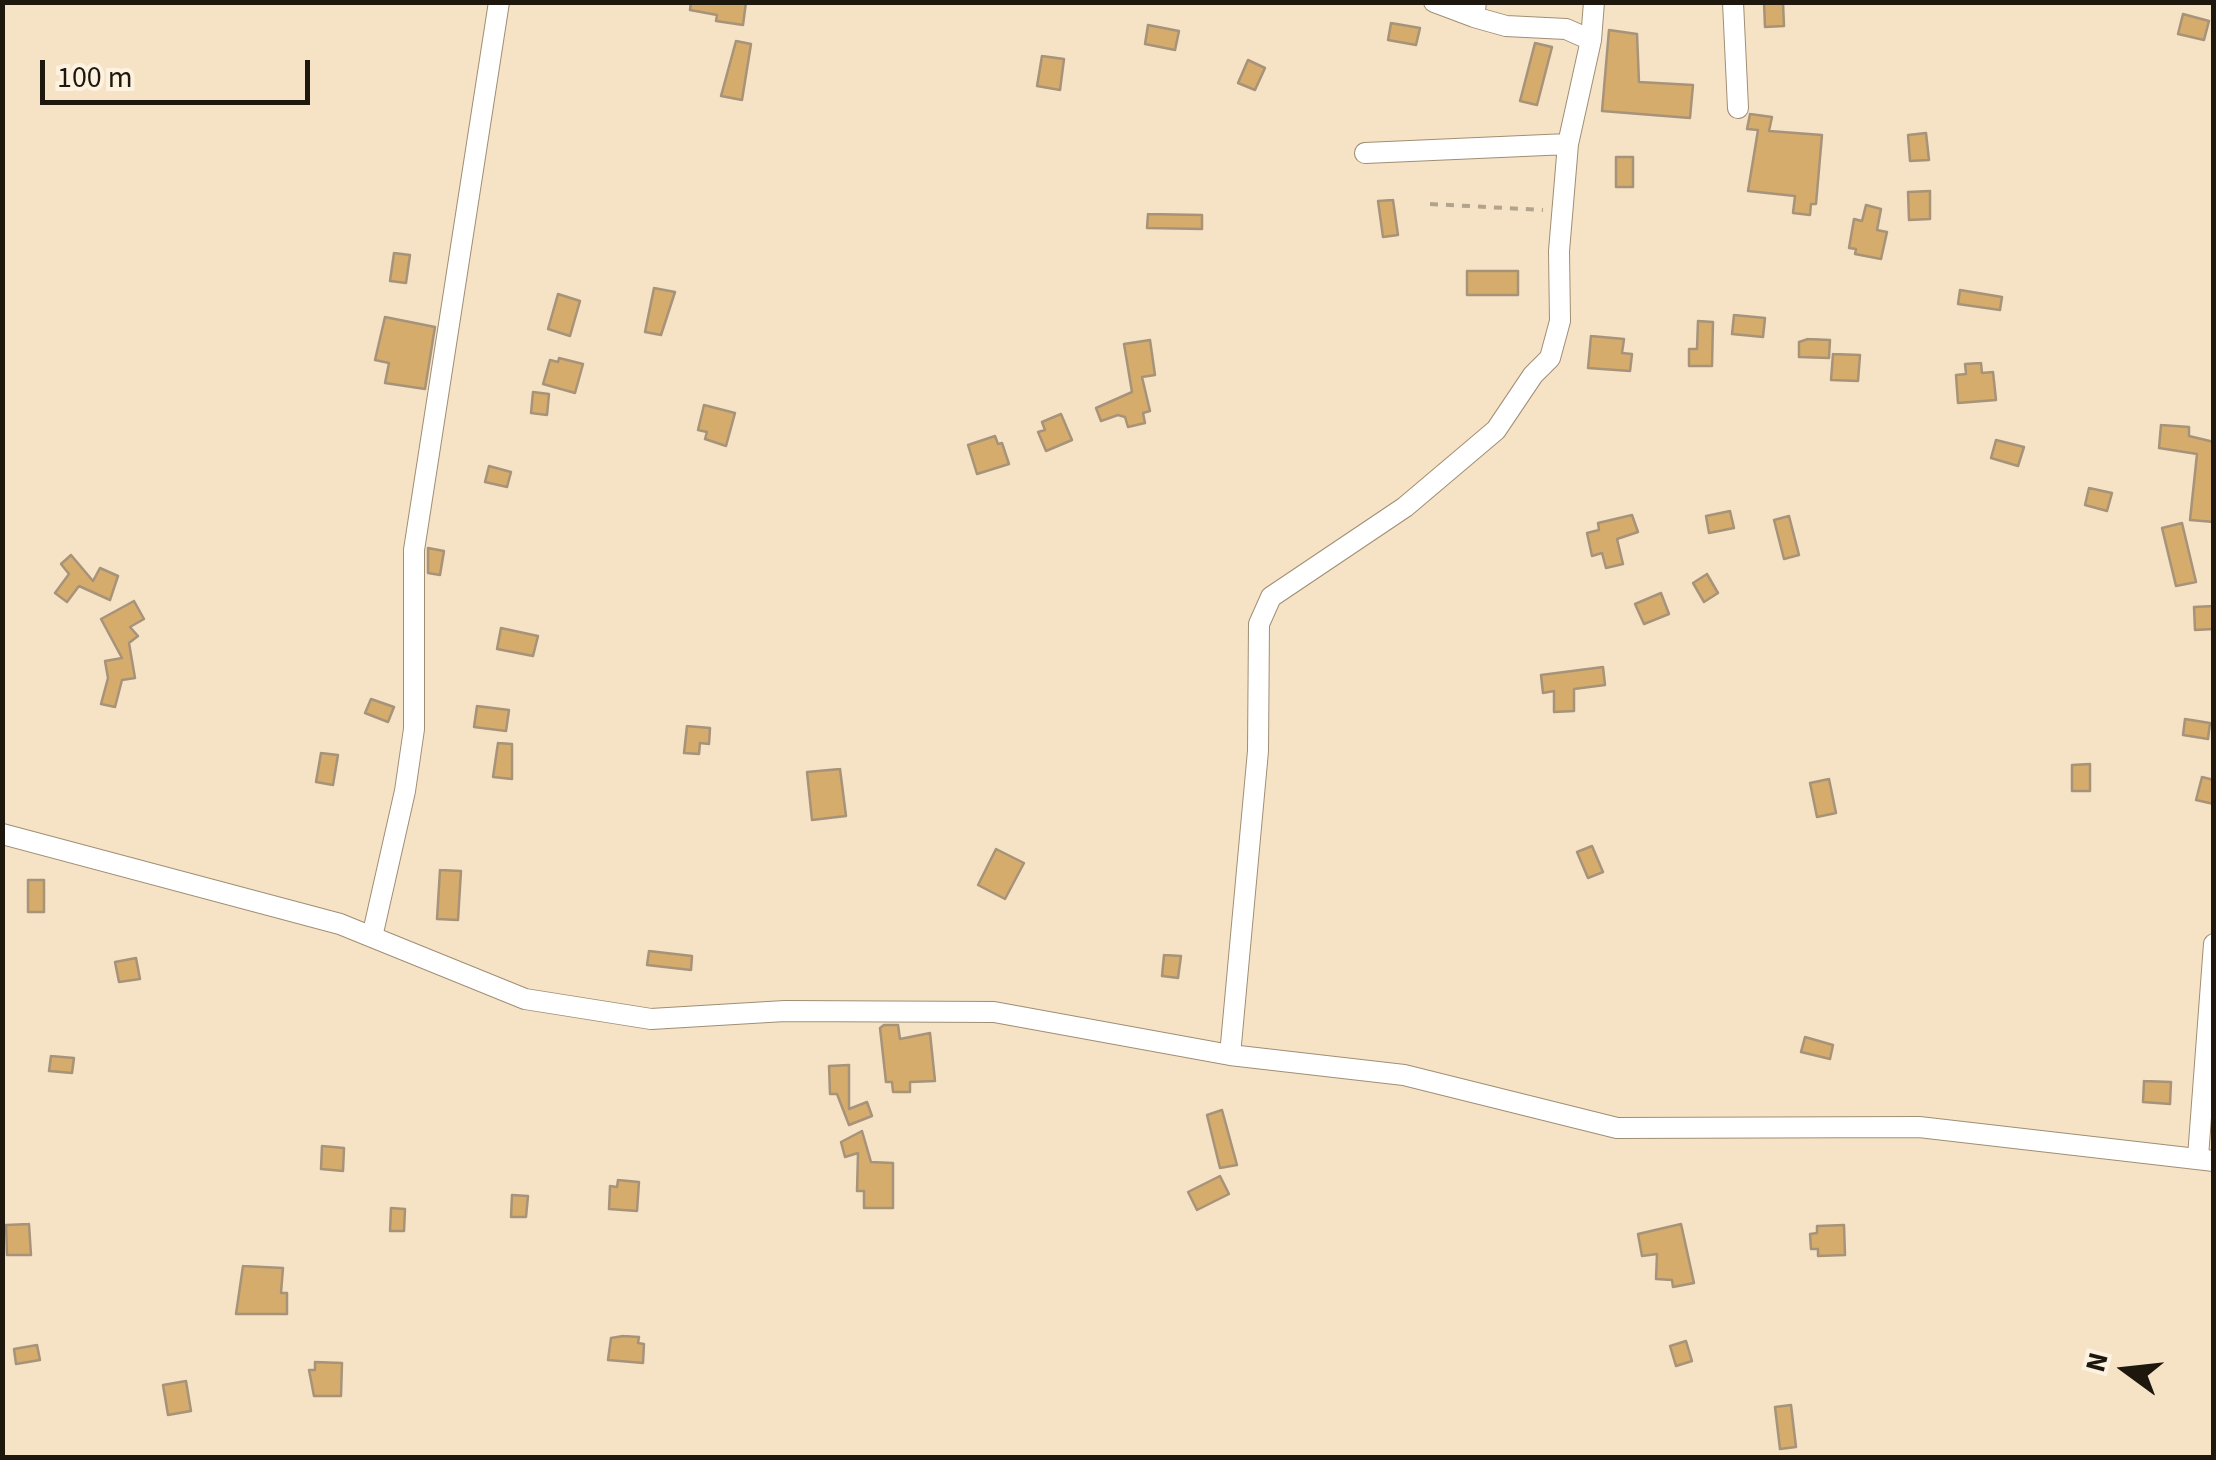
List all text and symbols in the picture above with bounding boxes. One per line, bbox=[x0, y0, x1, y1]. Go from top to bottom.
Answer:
scale bar bbox=[45, 40, 315, 102]
text: 100 m bbox=[57, 56, 133, 99]
north arrow bbox=[2076, 1320, 2176, 1420]
text: N bbox=[2075, 1348, 2119, 1376]

